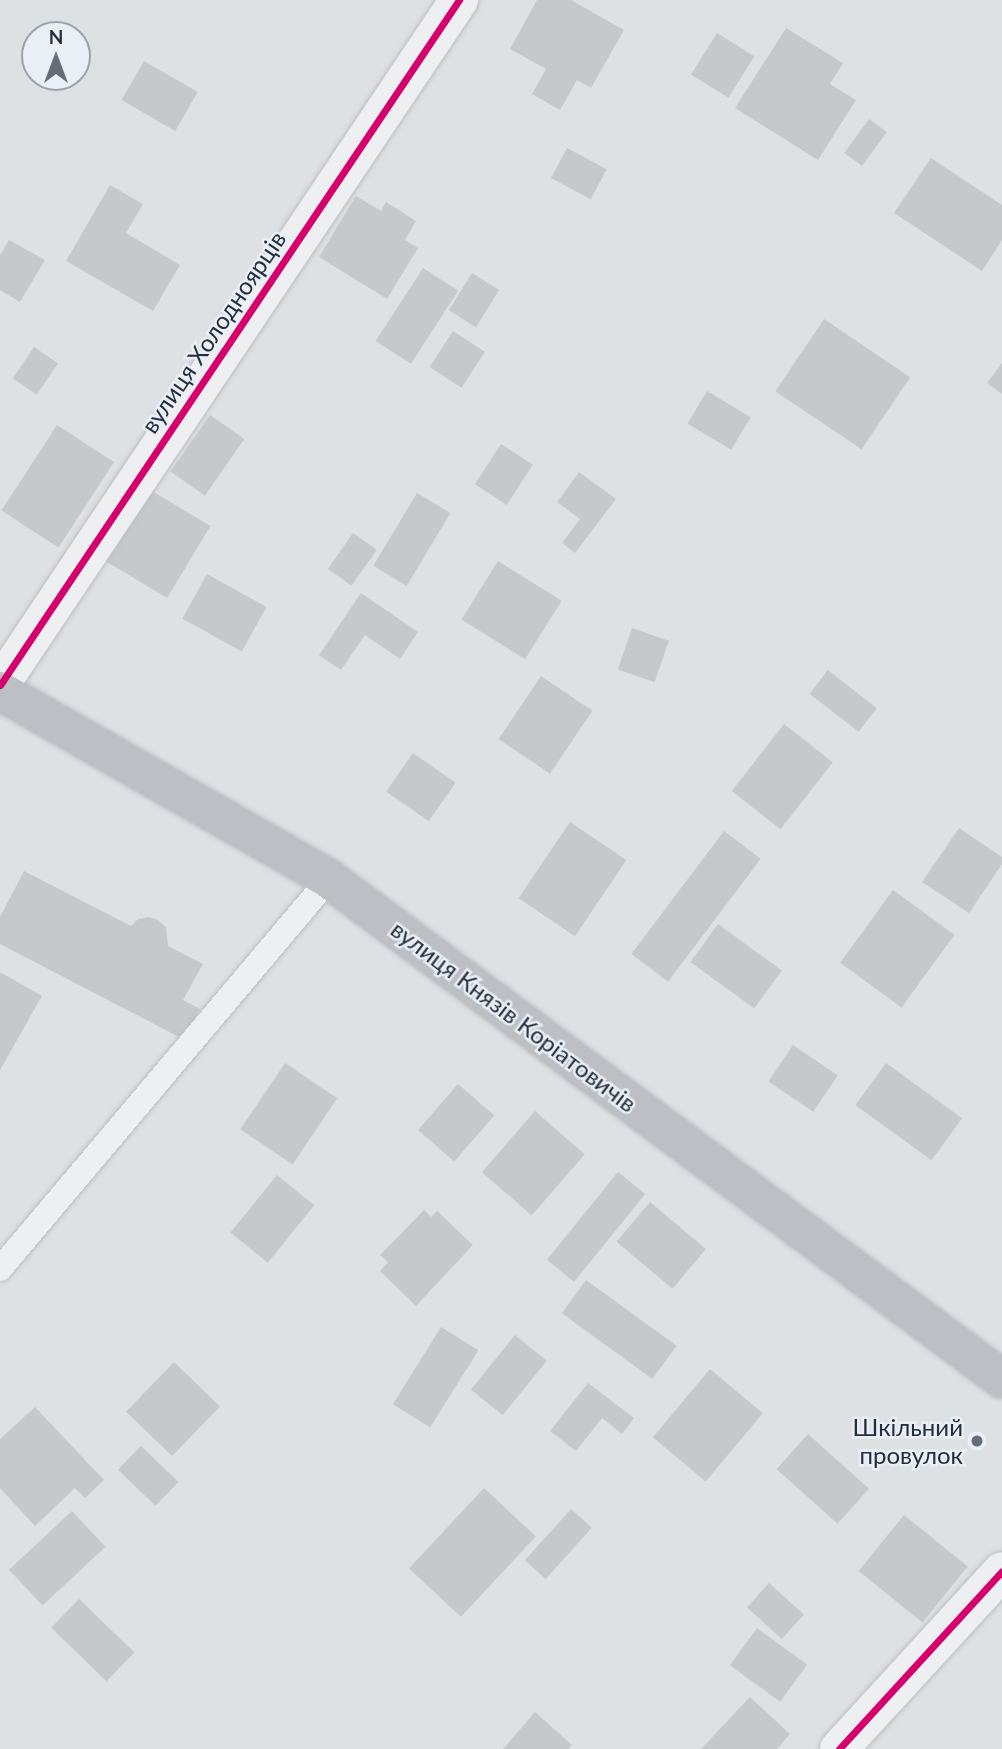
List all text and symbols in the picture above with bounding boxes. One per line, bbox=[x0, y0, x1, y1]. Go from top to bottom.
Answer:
north arrow bbox=[21, 21, 91, 91]
text: N bbox=[49, 25, 63, 48]
street label: вулиця Холодноярців bbox=[135, 225, 291, 439]
street label: вулиця Князів Коріатовичів bbox=[386, 914, 642, 1118]
place label: Шкільний провулок bbox=[852, 1413, 963, 1469]
marker: Шкільний провулок bbox=[969, 1433, 985, 1449]

